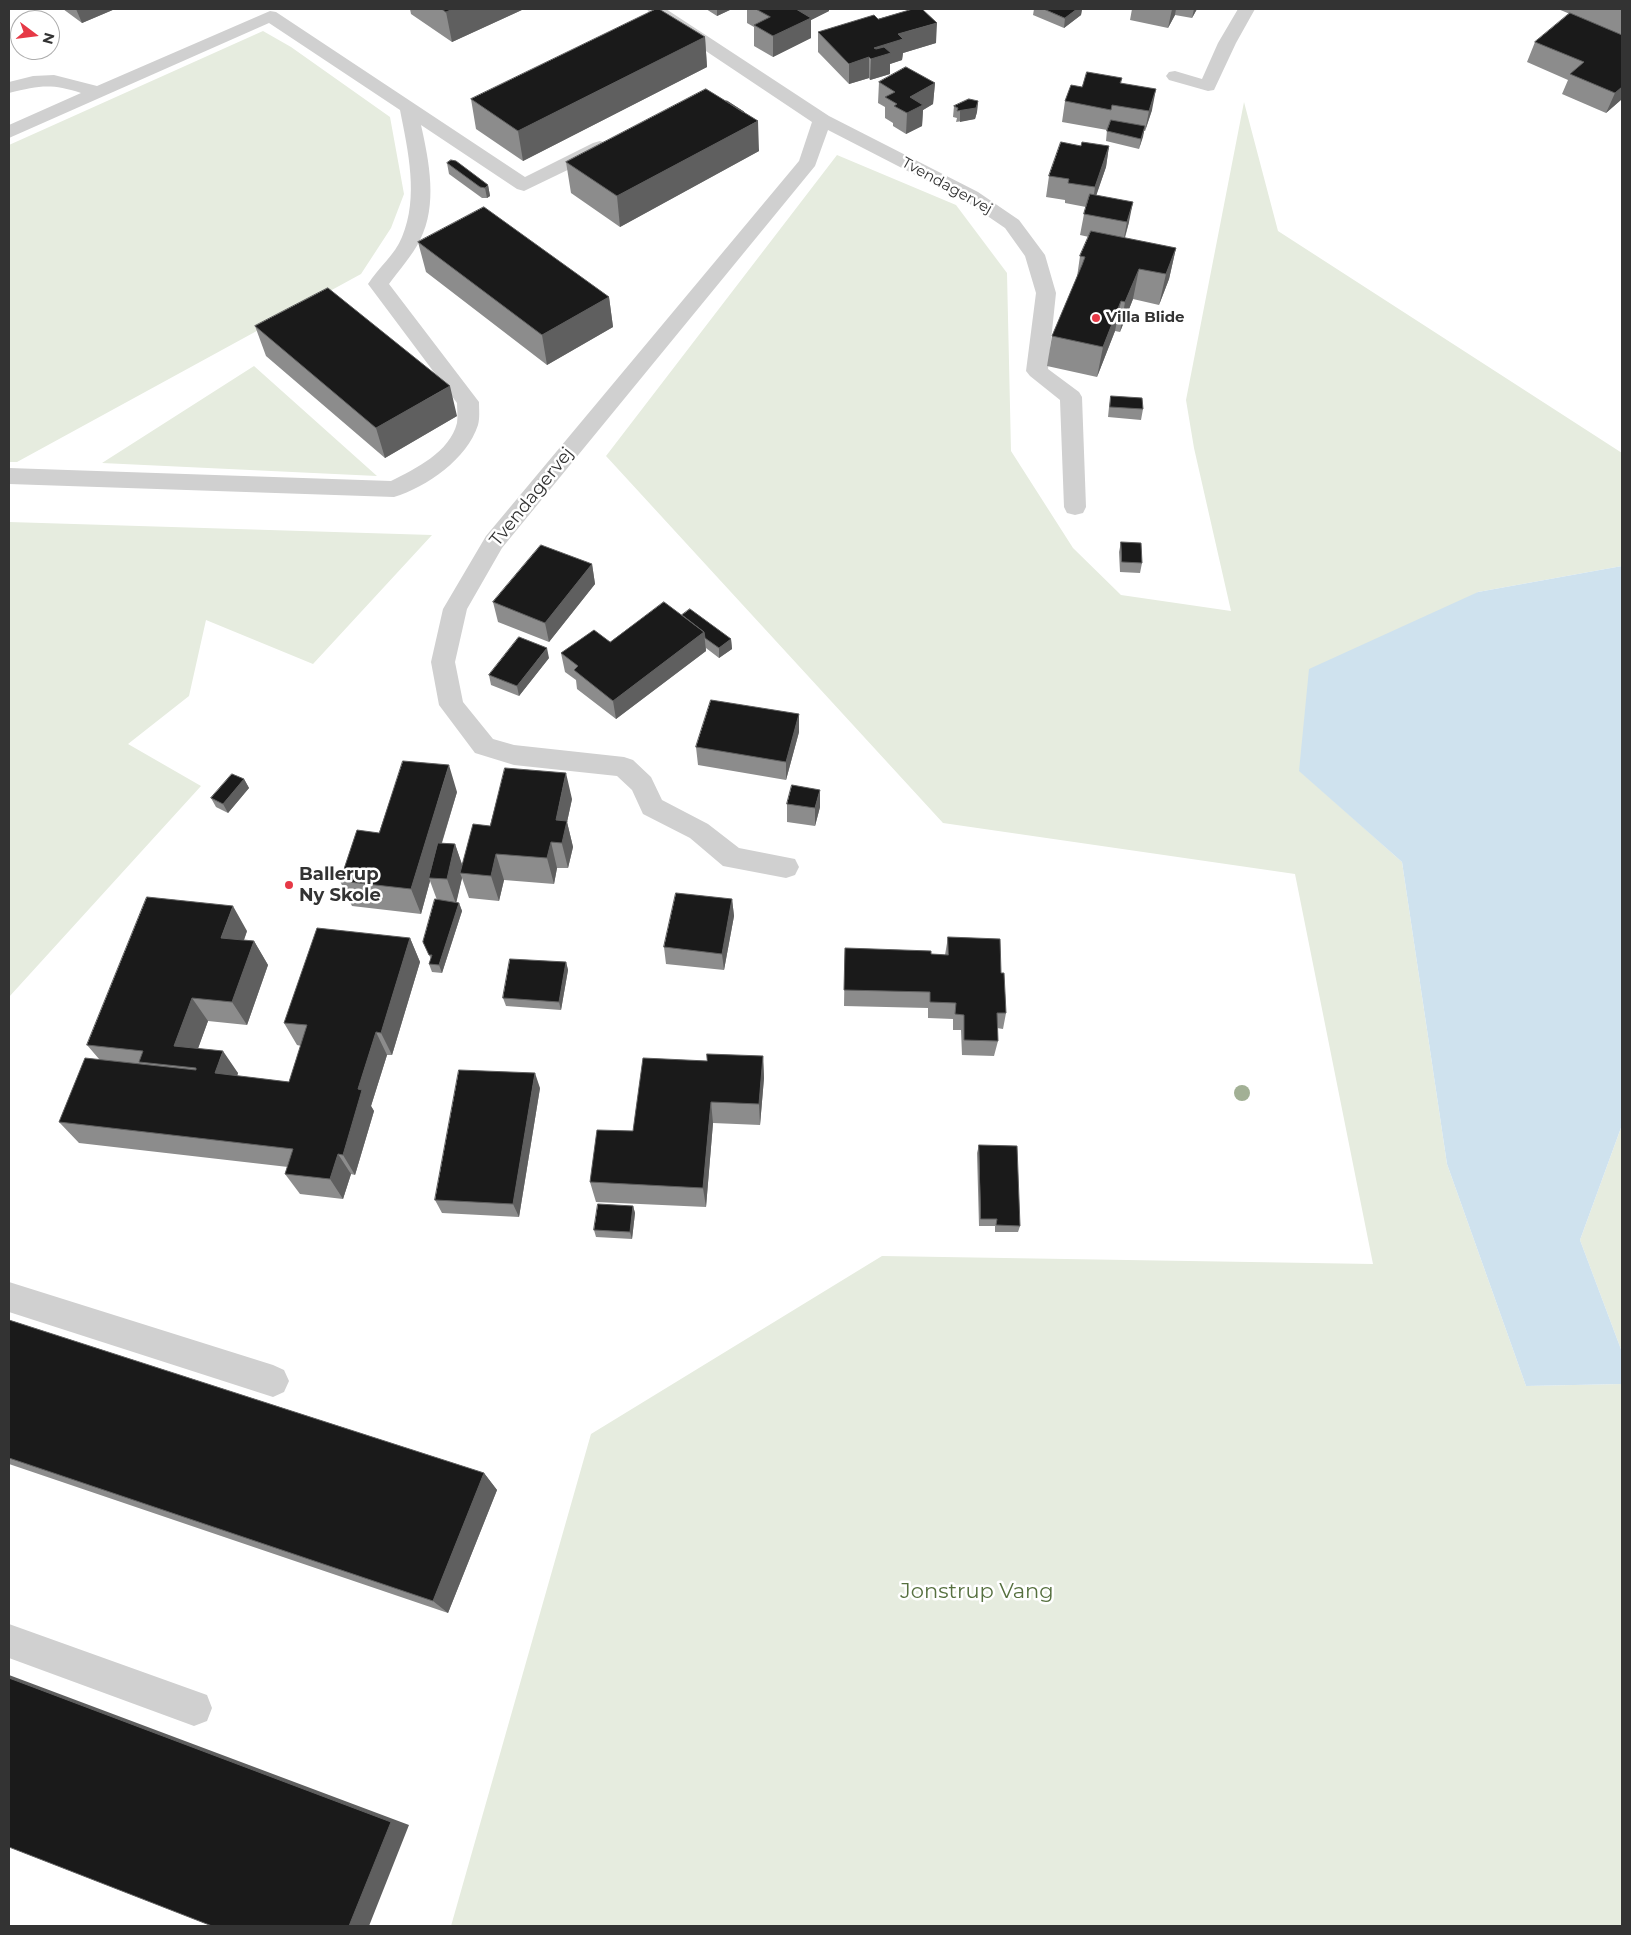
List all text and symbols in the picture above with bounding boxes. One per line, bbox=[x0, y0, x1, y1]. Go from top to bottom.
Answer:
north arrow bbox=[10, 10, 60, 60]
text: N bbox=[38, 31, 59, 46]
street label: Tvendagervej bbox=[899, 154, 995, 218]
place label: Villa Blide bbox=[1106, 309, 1185, 327]
marker: Villa Blide bbox=[1090, 312, 1102, 324]
street label: Tvendagervej bbox=[486, 443, 578, 551]
place label: Ballerup Ny Skole bbox=[299, 864, 381, 906]
marker: Ballerup Ny Skole bbox=[283, 879, 295, 891]
park label: Jonstrup Vang bbox=[900, 1579, 1054, 1605]

